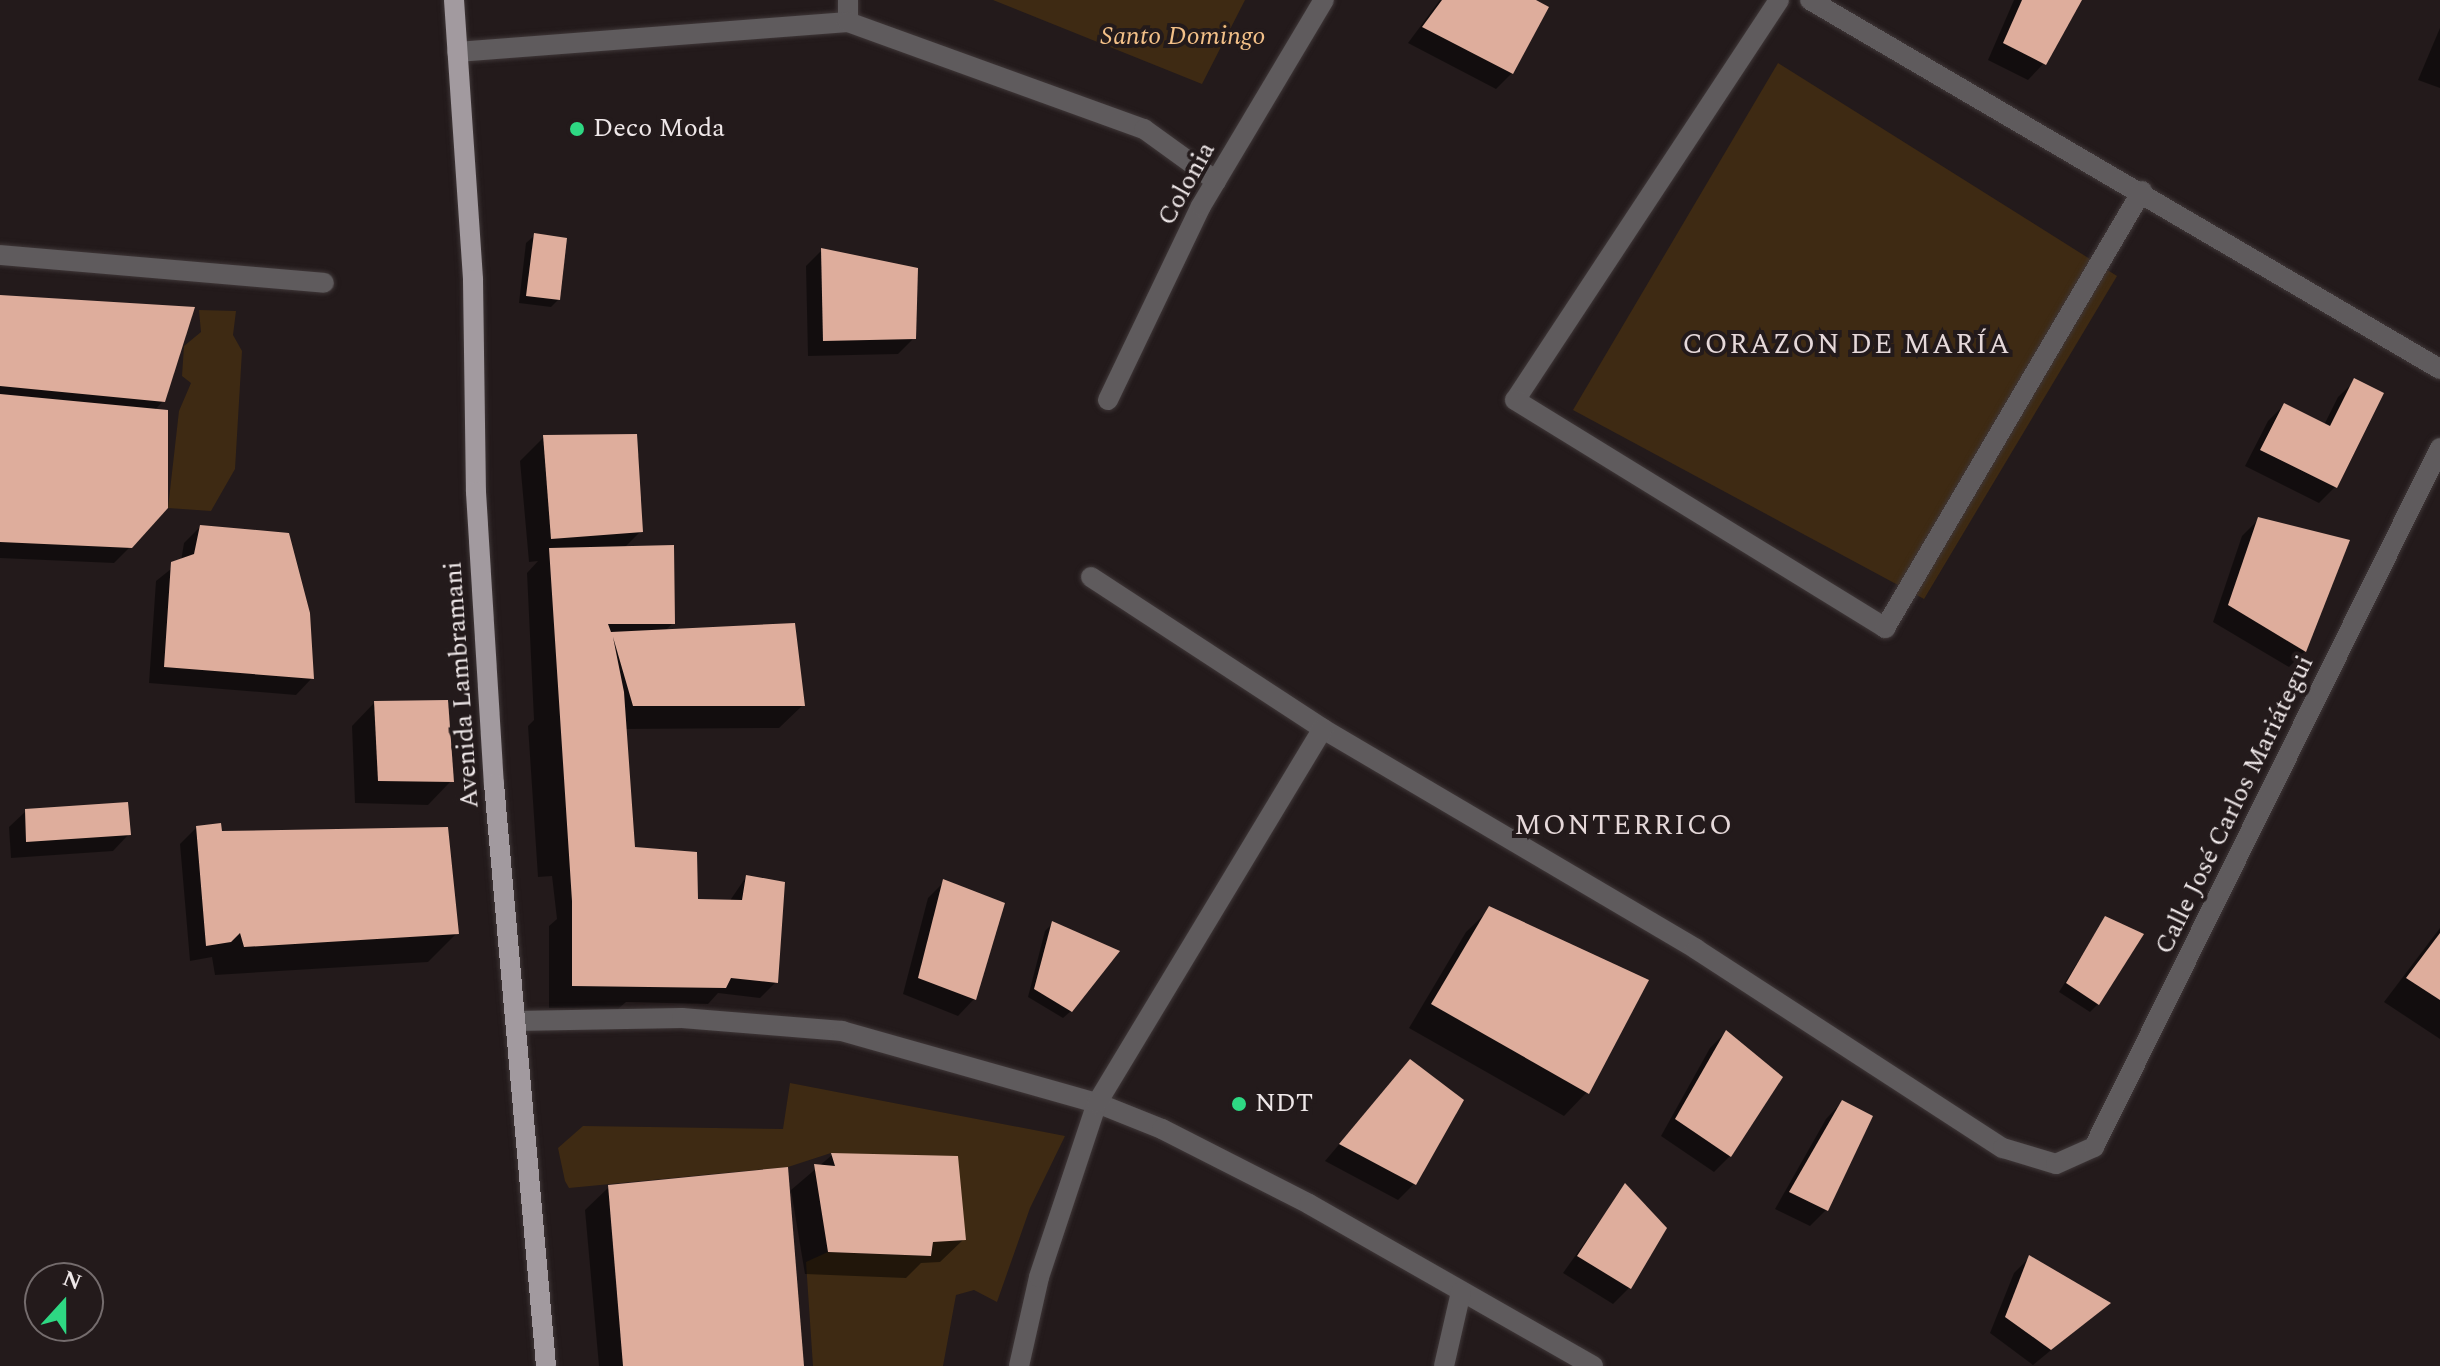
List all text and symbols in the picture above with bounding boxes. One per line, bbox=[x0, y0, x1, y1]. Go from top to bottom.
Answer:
park label: Santo Domingo bbox=[1100, 21, 1266, 53]
place label: Deco Moda bbox=[593, 113, 725, 145]
marker: Deco Moda bbox=[568, 120, 586, 138]
street label: Colonia bbox=[1151, 137, 1223, 231]
district label: CORAZON DE MARÍA bbox=[1682, 328, 2012, 362]
street label: Avenida Lambramani bbox=[438, 560, 486, 810]
street label: Calle José Carlos Mariátegui bbox=[2149, 650, 2321, 960]
district label: MONTERRICO bbox=[1514, 809, 1734, 843]
place label: NDT bbox=[1255, 1088, 1313, 1120]
marker: NDT bbox=[1230, 1095, 1248, 1113]
north arrow bbox=[24, 1262, 104, 1342]
text: N bbox=[58, 1262, 86, 1300]

